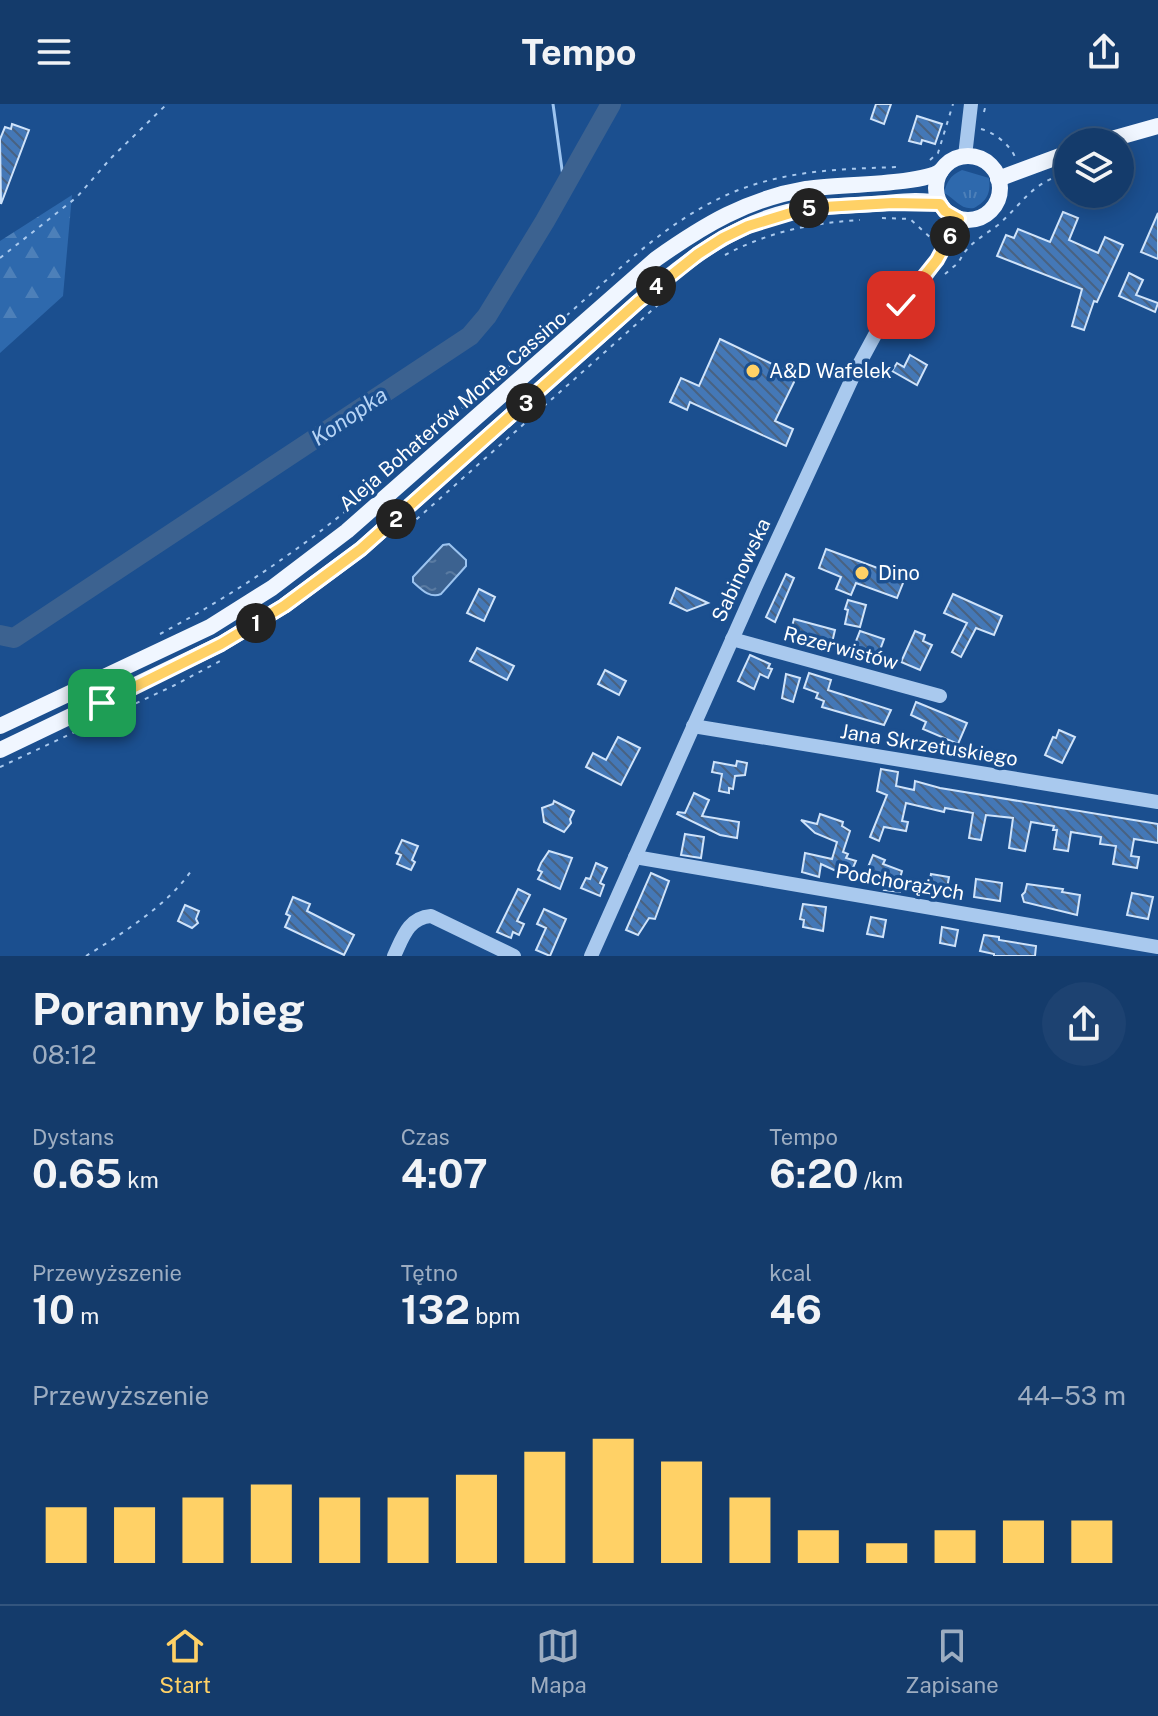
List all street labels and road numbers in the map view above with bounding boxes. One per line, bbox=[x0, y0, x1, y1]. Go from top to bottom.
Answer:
street label: Aleja Bohaterów Monte Cassino bbox=[334, 306, 572, 516]
street label: Sabinowska bbox=[707, 514, 775, 626]
street label: Rezerwistów bbox=[781, 621, 901, 675]
street label: Jana Skrzetuskiego bbox=[838, 719, 1020, 771]
street label: Podchorążych bbox=[834, 859, 966, 905]

